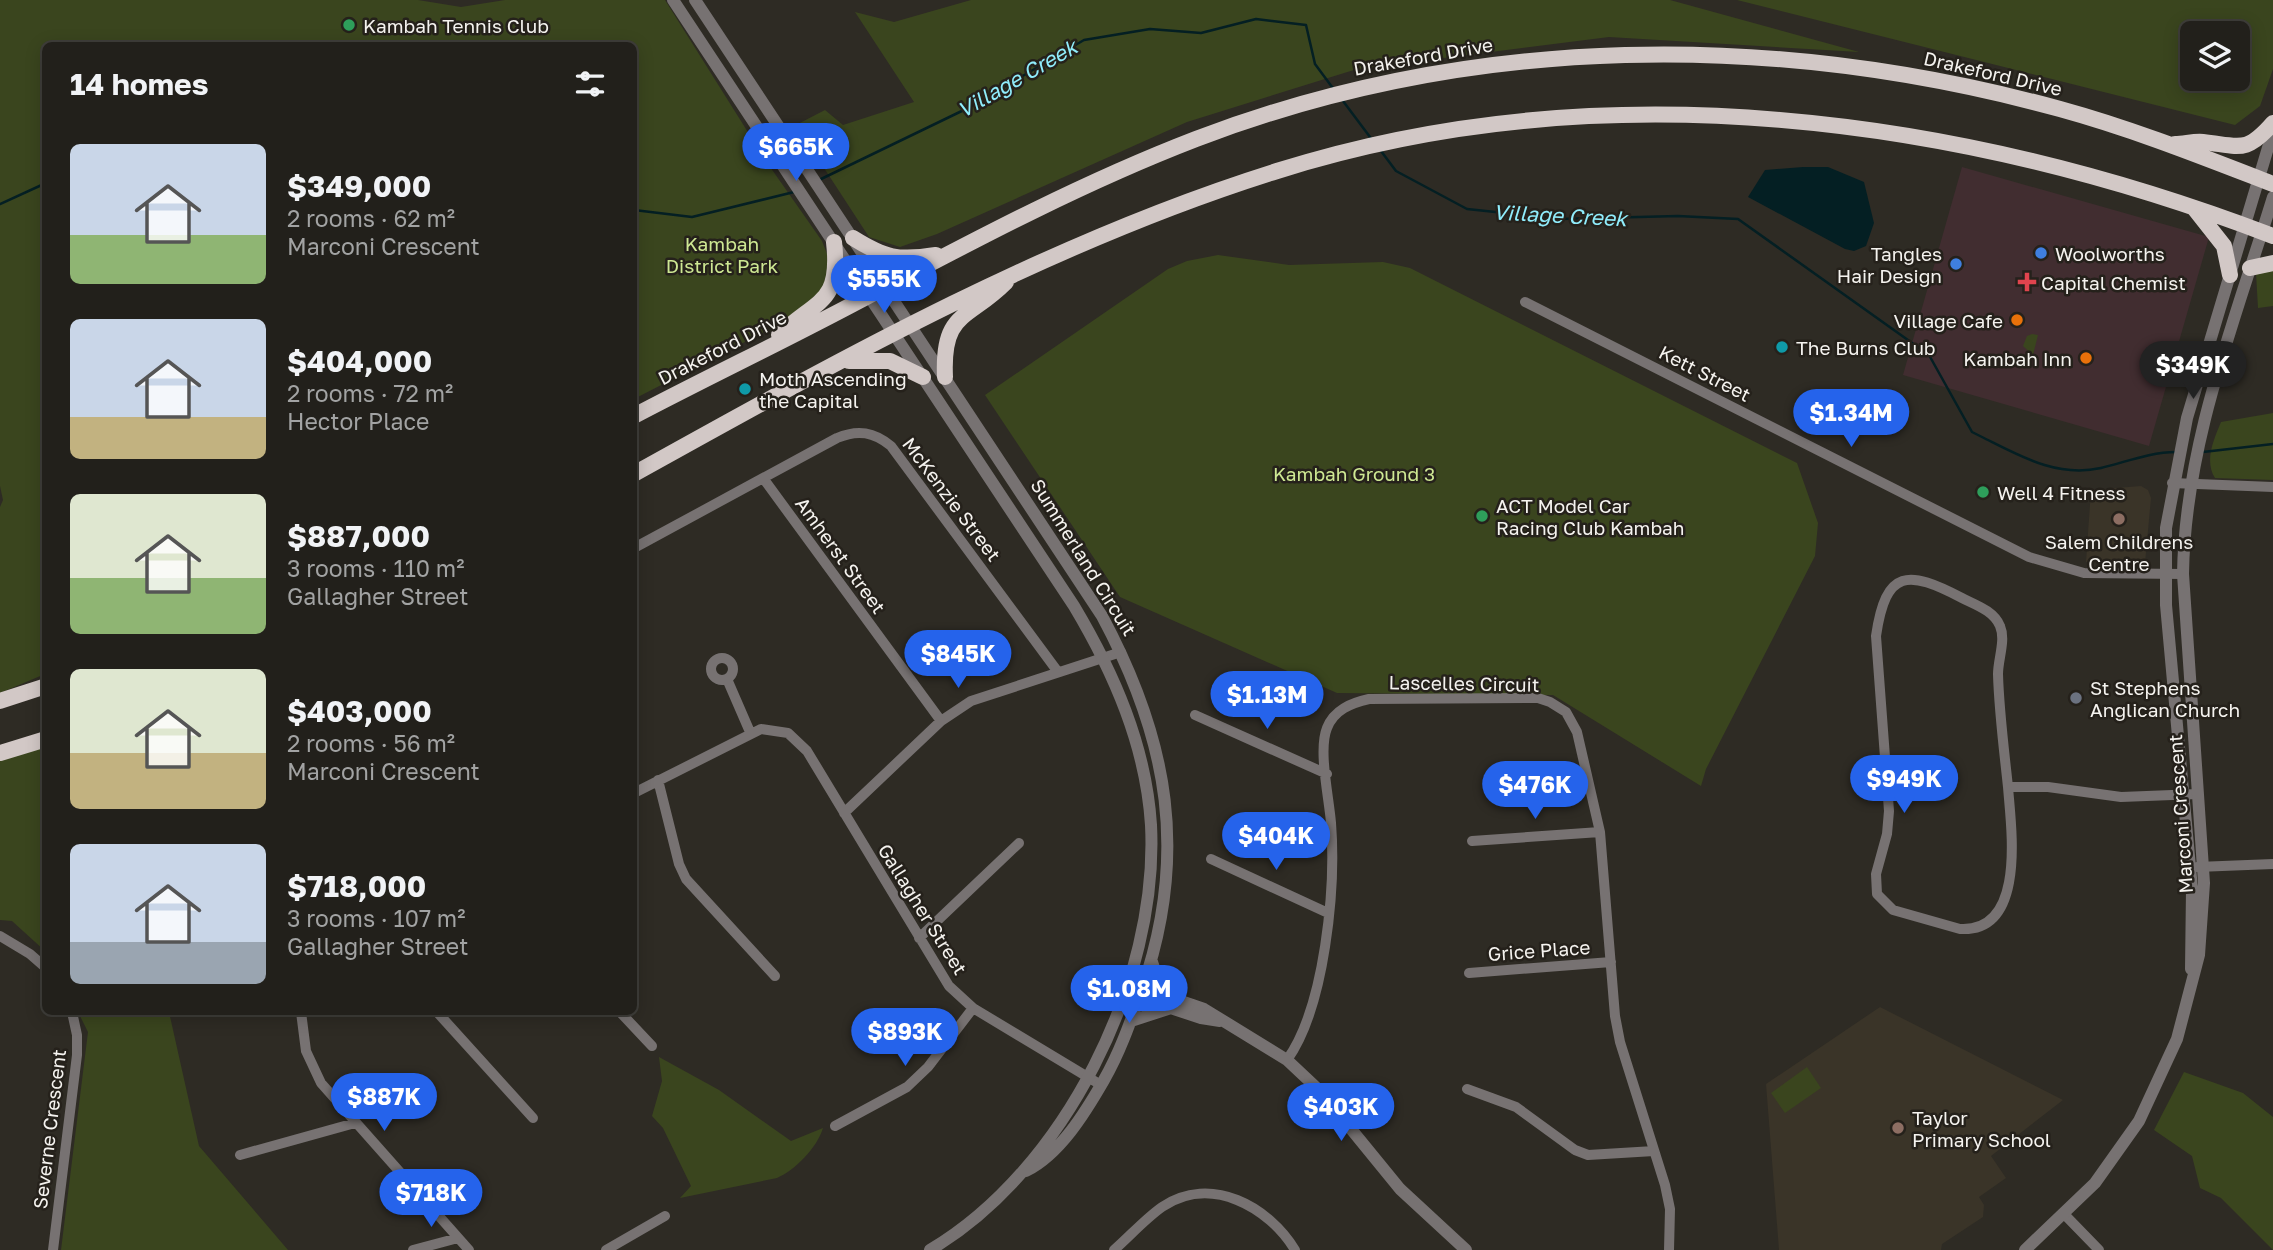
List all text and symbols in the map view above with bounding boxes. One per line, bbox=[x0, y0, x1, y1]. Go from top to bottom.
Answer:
place label: Kambah Tennis Club bbox=[363, 14, 549, 37]
marker: Kambah Tennis Club bbox=[341, 17, 357, 33]
map controls bbox=[2180, 21, 2250, 91]
button: layers bbox=[2180, 21, 2250, 91]
water label: Village Creek bbox=[953, 32, 1083, 123]
street label: Drakeford Drive bbox=[1351, 32, 1495, 80]
street label: Drakeford Drive bbox=[1922, 46, 2064, 100]
icon: filters bbox=[571, 65, 609, 103]
text: 14 homes bbox=[70, 66, 209, 102]
pin: $665K bbox=[747, 124, 845, 183]
text: $665K bbox=[758, 132, 834, 160]
text: $349,000 bbox=[287, 168, 431, 204]
icon: home bbox=[126, 172, 210, 256]
water label: Village Creek bbox=[1492, 199, 1630, 232]
text: 2 rooms · 62 m² bbox=[287, 204, 455, 232]
text: Marconi Crescent bbox=[287, 232, 480, 260]
park label: Kambah District Park bbox=[666, 232, 778, 277]
place label: Tangles Hair Design bbox=[1837, 242, 1942, 287]
place label: Woolworths bbox=[2055, 242, 2165, 265]
marker: Woolworths bbox=[2033, 245, 2049, 261]
pin: $555K bbox=[835, 256, 933, 315]
marker: Tangles Hair Design bbox=[1948, 256, 1964, 272]
text: $555K bbox=[847, 264, 921, 292]
place label: Capital Chemist bbox=[2041, 271, 2186, 294]
marker: Capital Chemist bbox=[2019, 274, 2035, 290]
street label: Drakeford Drive bbox=[654, 305, 790, 389]
place label: Village Cafe bbox=[1893, 309, 2003, 332]
marker: Village Cafe bbox=[2009, 312, 2025, 328]
place label: The Burns Club bbox=[1796, 336, 1936, 359]
marker: The Burns Club bbox=[1774, 339, 1790, 355]
street label: Kett Street bbox=[1655, 340, 1755, 406]
pin: $349K bbox=[2144, 342, 2242, 401]
text: $404,000 bbox=[287, 343, 432, 379]
icon: home bbox=[126, 347, 210, 431]
place label: Kambah Inn bbox=[1963, 347, 2072, 370]
marker: Kambah Inn bbox=[2078, 350, 2094, 366]
text: $349K bbox=[2155, 350, 2231, 378]
place label: Moth Ascending the Capital bbox=[759, 367, 907, 412]
text: 2 rooms · 72 m² bbox=[287, 379, 453, 407]
marker: Moth Ascending the Capital bbox=[737, 381, 753, 397]
pin: $1.34M bbox=[1794, 390, 1908, 449]
text: $1.34M bbox=[1809, 398, 1893, 426]
text: Hector Place bbox=[287, 407, 429, 435]
street label: McKenzie Street bbox=[898, 433, 1006, 565]
park label: Kambah Ground 3 bbox=[1273, 462, 1435, 485]
street label: Summerland Circuit bbox=[1026, 474, 1142, 640]
place label: Well 4 Fitness bbox=[1997, 481, 2126, 504]
marker: Well 4 Fitness bbox=[1975, 484, 1991, 500]
street label: Amherst Street bbox=[791, 492, 891, 618]
place label: ACT Model Car Racing Club Kambah bbox=[1496, 494, 1685, 539]
marker: ACT Model Car Racing Club Kambah bbox=[1474, 508, 1490, 524]
marker: Salem Childrens Centre bbox=[2111, 511, 2127, 527]
text: $887,000 bbox=[287, 518, 430, 554]
icon: home bbox=[126, 522, 210, 606]
place label: Salem Childrens Centre bbox=[2045, 530, 2193, 575]
text: 3 rooms · 110 m² bbox=[287, 554, 464, 582]
text: Gallagher Street bbox=[287, 582, 468, 610]
pin: $845K bbox=[909, 630, 1007, 690]
text: $845K bbox=[920, 639, 996, 667]
street label: Lascelles Circuit bbox=[1388, 670, 1540, 696]
pin: $1.13M bbox=[1210, 672, 1324, 731]
place label: St Stephens Anglican Church bbox=[2090, 676, 2240, 721]
text: $1.13M bbox=[1227, 680, 1307, 708]
marker: St Stephens Anglican Church bbox=[2068, 690, 2084, 706]
text: $403,000 bbox=[287, 693, 432, 729]
icon: home bbox=[126, 697, 210, 781]
text: 2 rooms · 56 m² bbox=[287, 729, 455, 757]
street label: Marconi Crescent bbox=[2163, 734, 2197, 894]
pin: $949K bbox=[1855, 756, 1953, 815]
text: Marconi Crescent bbox=[287, 757, 480, 785]
pin: $476K bbox=[1486, 762, 1584, 821]
text: $949K bbox=[1866, 764, 1942, 792]
text: $476K bbox=[1498, 770, 1572, 798]
pin: $404K bbox=[1227, 812, 1325, 872]
text: $404K bbox=[1238, 821, 1314, 849]
street label: Gallagher Street bbox=[874, 839, 972, 979]
text: $718,000 bbox=[287, 868, 426, 904]
icon: home bbox=[126, 872, 210, 956]
text: 3 rooms · 107 m² bbox=[287, 904, 465, 932]
text: Gallagher Street bbox=[287, 932, 468, 960]
street label: Grice Place bbox=[1487, 935, 1591, 965]
pin: $1.08M bbox=[1072, 965, 1186, 1025]
text: $1.08M bbox=[1087, 974, 1171, 1002]
pin: $893K bbox=[856, 1009, 954, 1068]
text: $893K bbox=[867, 1017, 943, 1045]
street label: Severne Crescent bbox=[28, 1048, 70, 1210]
pin: $887K bbox=[335, 1074, 433, 1133]
text: $887K bbox=[347, 1082, 421, 1110]
pin: $403K bbox=[1292, 1084, 1390, 1143]
text: $403K bbox=[1303, 1092, 1379, 1120]
place label: Taylor Primary School bbox=[1912, 1106, 2051, 1151]
marker: Taylor Primary School bbox=[1890, 1120, 1906, 1136]
pin: $718K bbox=[382, 1170, 480, 1229]
text: $718K bbox=[395, 1178, 467, 1206]

